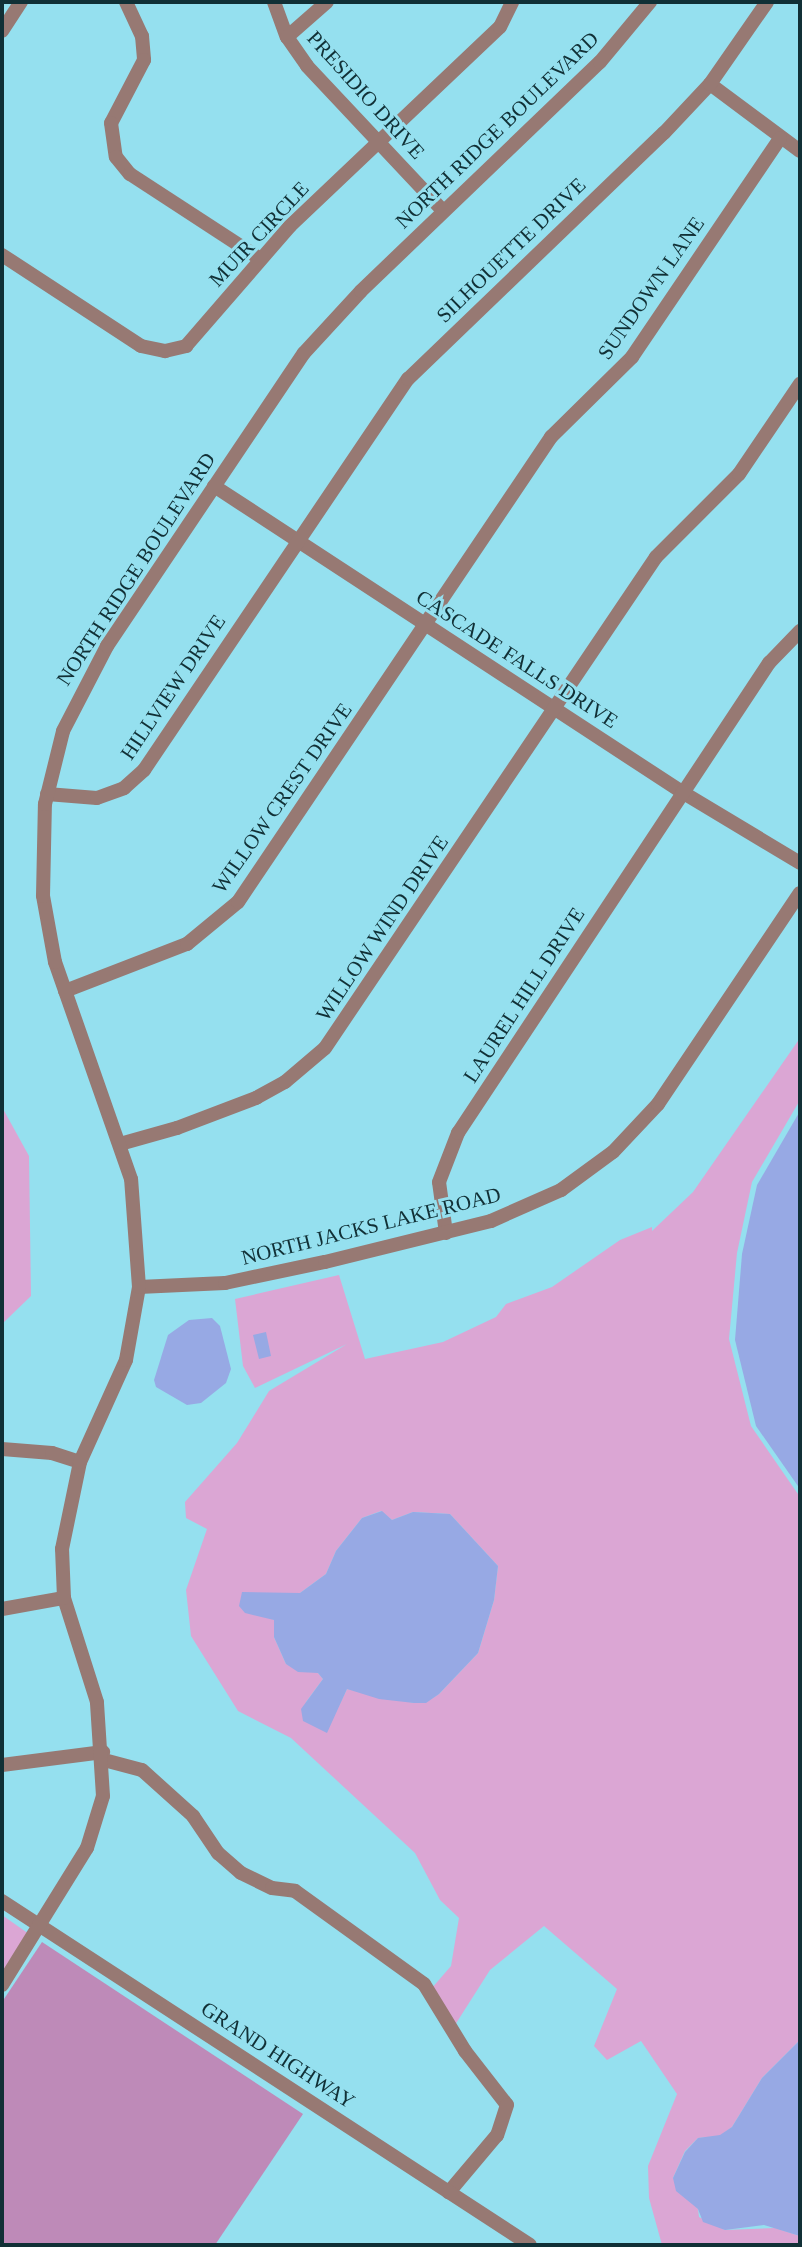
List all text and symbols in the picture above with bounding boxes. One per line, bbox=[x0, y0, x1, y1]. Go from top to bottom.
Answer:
street label: PRESIDIO DRIVE bbox=[302, 26, 430, 164]
street label: NORTH RIDGE BOULEVARD bbox=[390, 26, 604, 234]
street label: SILHOUETTE DRIVE bbox=[431, 172, 591, 328]
street label: MUIR CIRCLE bbox=[204, 176, 314, 292]
street label: SUNDOWN LANE bbox=[592, 212, 710, 364]
street label: NORTH RIDGE BOULEVARD bbox=[51, 448, 221, 690]
street label: CASCADE FALLS DRIVE bbox=[411, 584, 623, 734]
street label: HILLVIEW DRIVE bbox=[115, 609, 231, 765]
street label: WILLOW CREST DRIVE bbox=[206, 698, 358, 898]
street label: WILLOW WIND DRIVE bbox=[310, 830, 454, 1026]
street label: LAUREL HILL DRIVE bbox=[458, 902, 590, 1088]
street label: NORTH JACKS LAKE ROAD bbox=[239, 1182, 503, 1270]
street label: GRAND HIGHWAY bbox=[196, 1996, 360, 2114]

